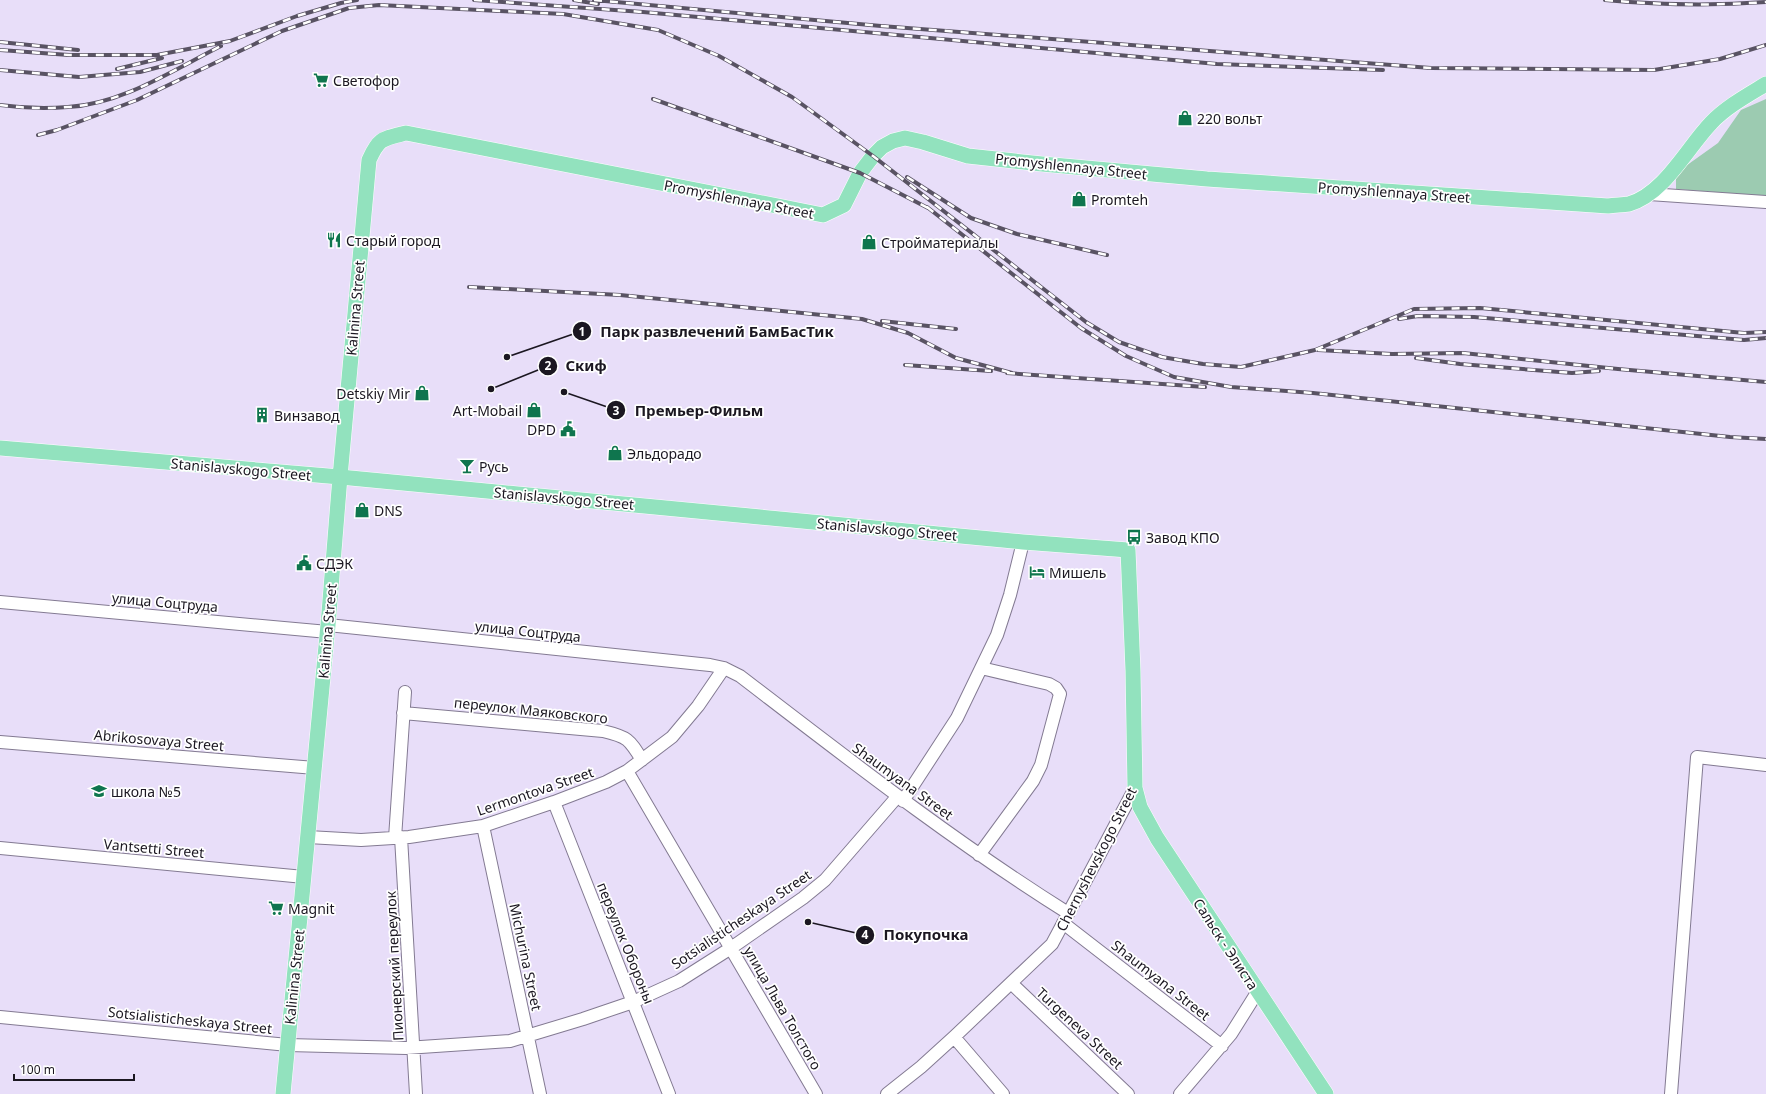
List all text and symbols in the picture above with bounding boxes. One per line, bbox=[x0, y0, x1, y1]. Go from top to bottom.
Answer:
supermarket icon: Светофор bbox=[312, 71, 330, 89]
place label: Светофор bbox=[333, 71, 399, 90]
shop icon: 220 вольт bbox=[1176, 109, 1194, 127]
place label: 220 вольт bbox=[1197, 109, 1263, 128]
street label: Promyshlennaya Street bbox=[994, 149, 1148, 183]
street label: Promyshlennaya Street bbox=[662, 175, 816, 223]
street label: Promyshlennaya Street bbox=[1317, 177, 1471, 207]
shop icon: Promteh bbox=[1070, 190, 1088, 208]
place label: Promteh bbox=[1091, 190, 1148, 209]
restaurant icon: Старый город bbox=[325, 231, 343, 249]
place label: Старый город bbox=[346, 231, 441, 250]
shop icon: Стройматериалы bbox=[860, 233, 878, 251]
place label: Стройматериалы bbox=[881, 233, 998, 252]
street label: Kalinina Street bbox=[341, 260, 369, 356]
callout: Парк развлечений БамБасТик bbox=[572, 318, 842, 345]
text: Парк развлечений БамБасТик bbox=[600, 321, 834, 341]
text: 1 bbox=[579, 323, 585, 340]
callout: Скиф bbox=[538, 352, 615, 379]
text: Скиф bbox=[565, 355, 607, 375]
text: 2 bbox=[545, 357, 552, 374]
place label: Detskiy Mir bbox=[336, 384, 410, 403]
shop icon: Detskiy Mir bbox=[413, 384, 431, 402]
callout: Премьер-Фильм bbox=[606, 397, 771, 424]
text: Премьер-Фильм bbox=[635, 400, 763, 420]
place label: Art-Mobail bbox=[453, 401, 522, 420]
shop icon: Art-Mobail bbox=[525, 401, 543, 419]
text: 3 bbox=[613, 402, 620, 419]
building icon: Винзавод bbox=[253, 406, 271, 424]
place label: Винзавод bbox=[274, 406, 340, 425]
place label: DPD bbox=[527, 420, 556, 439]
public building icon: DPD bbox=[559, 420, 577, 438]
shop icon: Эльдорадо bbox=[606, 444, 624, 462]
place label: Эльдорадо bbox=[627, 444, 702, 463]
street label: Stanislavskogo Street bbox=[170, 453, 312, 485]
bar icon: Русь bbox=[458, 457, 476, 475]
place label: Русь bbox=[479, 457, 509, 476]
street label: Stanislavskogo Street bbox=[493, 482, 635, 514]
shop icon: DNS bbox=[353, 501, 371, 519]
place label: DNS bbox=[374, 501, 403, 520]
street label: Stanislavskogo Street bbox=[816, 513, 958, 545]
bus stop icon: Завод КПО bbox=[1125, 528, 1143, 546]
place label: Завод КПО bbox=[1146, 528, 1220, 547]
public building icon: СДЭК bbox=[295, 554, 313, 572]
place label: СДЭК bbox=[316, 554, 353, 573]
hotel icon: Мишель bbox=[1028, 563, 1046, 581]
place label: Мишель bbox=[1049, 563, 1106, 582]
street label: Kalinina Street bbox=[313, 583, 341, 679]
street label: улица Соцтруда bbox=[111, 588, 219, 616]
street label: улица Соцтруда bbox=[474, 616, 582, 646]
street label: переулок Маяковского bbox=[453, 692, 609, 728]
street label: Abrikosovaya Street bbox=[93, 725, 225, 755]
street label: Shaumyana Street bbox=[849, 738, 957, 824]
street label: Lermontova Street bbox=[474, 762, 596, 820]
school or university icon: школа №5 bbox=[90, 782, 108, 800]
place label: школа №5 bbox=[111, 782, 181, 801]
street label: Chernyshevskogo Street bbox=[1051, 784, 1141, 934]
street label: Vantsetti Street bbox=[103, 834, 205, 862]
street label: Sotsialisticheskaya Street bbox=[667, 865, 815, 973]
street label: переулок Обороны bbox=[593, 879, 659, 1007]
street label: Пионерский переулок bbox=[381, 890, 407, 1041]
street label: Сальск - Элиста bbox=[1189, 894, 1263, 994]
supermarket icon: Magnit bbox=[267, 899, 285, 917]
place label: Magnit bbox=[288, 899, 334, 918]
street label: Michurina Street bbox=[505, 902, 547, 1012]
callout: Покупочка bbox=[855, 921, 976, 948]
text: Покупочка bbox=[884, 924, 968, 944]
text: 4 bbox=[862, 926, 869, 943]
street label: Kalinina Street bbox=[280, 929, 308, 1025]
street label: Shaumyana Street bbox=[1108, 936, 1214, 1024]
street label: улица Льва Толстого bbox=[740, 943, 826, 1073]
street label: Turgeneva Street bbox=[1033, 983, 1127, 1073]
street label: Sotsialisticheskaya Street bbox=[107, 1002, 273, 1038]
scale bar bbox=[14, 1056, 134, 1082]
text: 100 m bbox=[20, 1061, 55, 1078]

